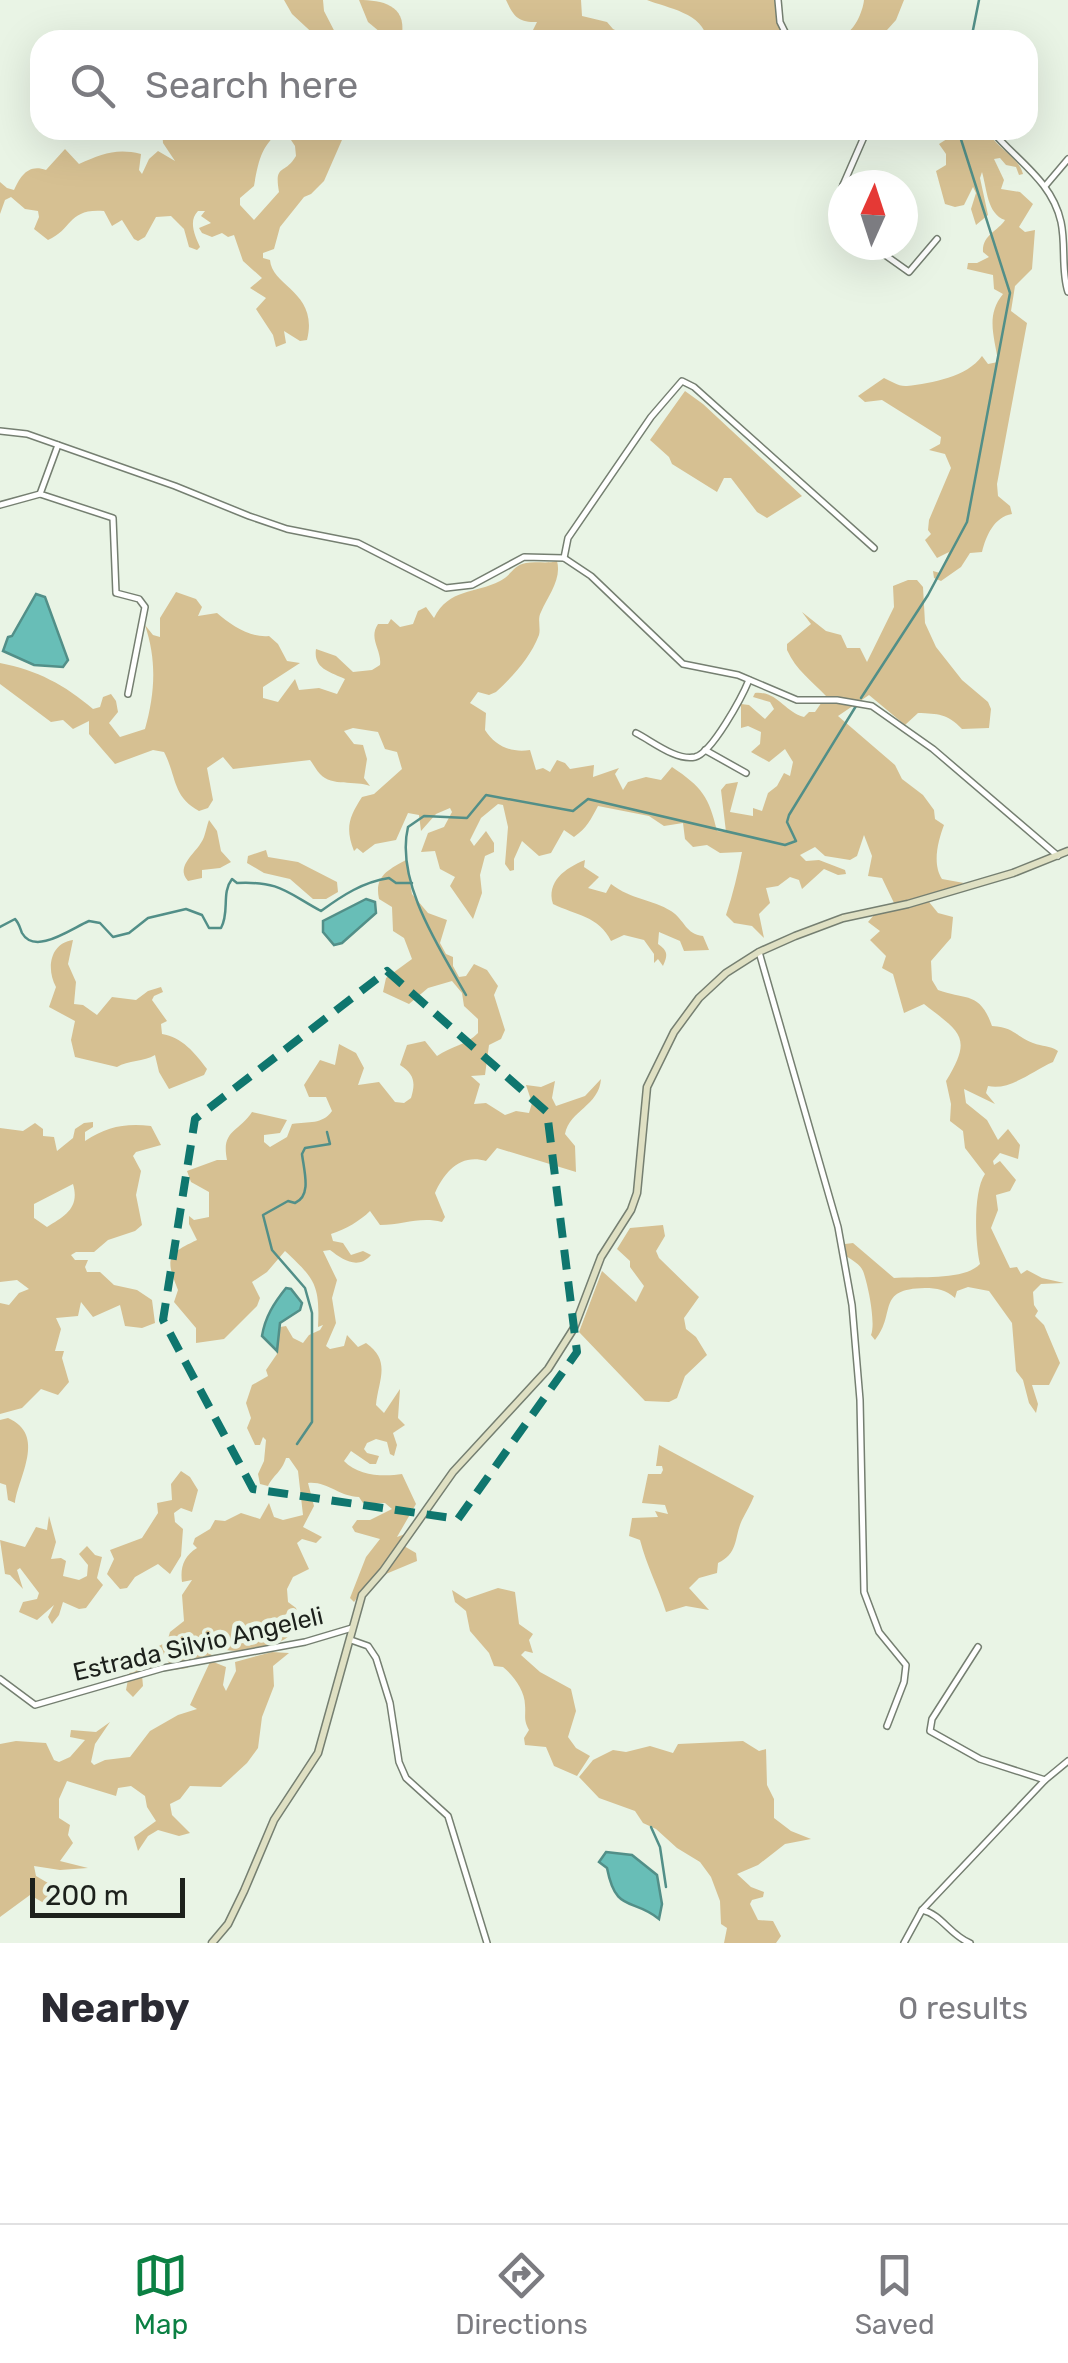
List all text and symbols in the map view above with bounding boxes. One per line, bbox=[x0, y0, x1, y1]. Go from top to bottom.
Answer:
search box bbox=[30, 30, 1038, 140]
icon: search bbox=[65, 58, 120, 113]
text: Search here bbox=[145, 62, 358, 108]
north arrow bbox=[828, 170, 918, 260]
street label: Estrada Silvio Angeleli bbox=[70, 1601, 326, 1687]
scale bar bbox=[30, 1873, 185, 1918]
text: 200 m bbox=[45, 1879, 129, 1912]
text: Nearby bbox=[40, 1983, 190, 2033]
text: 0 results bbox=[898, 1989, 1028, 2027]
tab: Map bbox=[133, 2248, 188, 2341]
tab: Directions bbox=[455, 2248, 588, 2341]
tab: Saved bbox=[855, 2248, 935, 2341]

